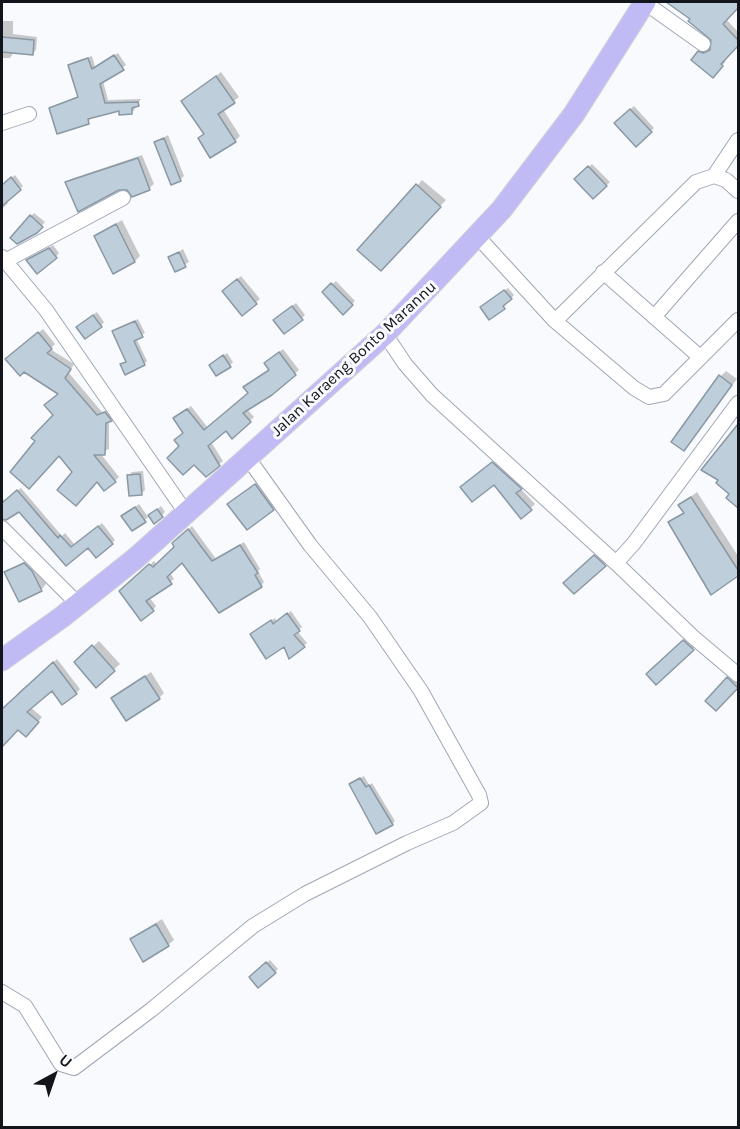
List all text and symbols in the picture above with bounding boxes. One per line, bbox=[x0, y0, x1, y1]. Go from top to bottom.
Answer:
street label: Jalan Karaeng Bonto Marannu bbox=[267, 277, 441, 441]
north arrow bbox=[24, 1045, 84, 1105]
text: U bbox=[56, 1050, 76, 1072]

